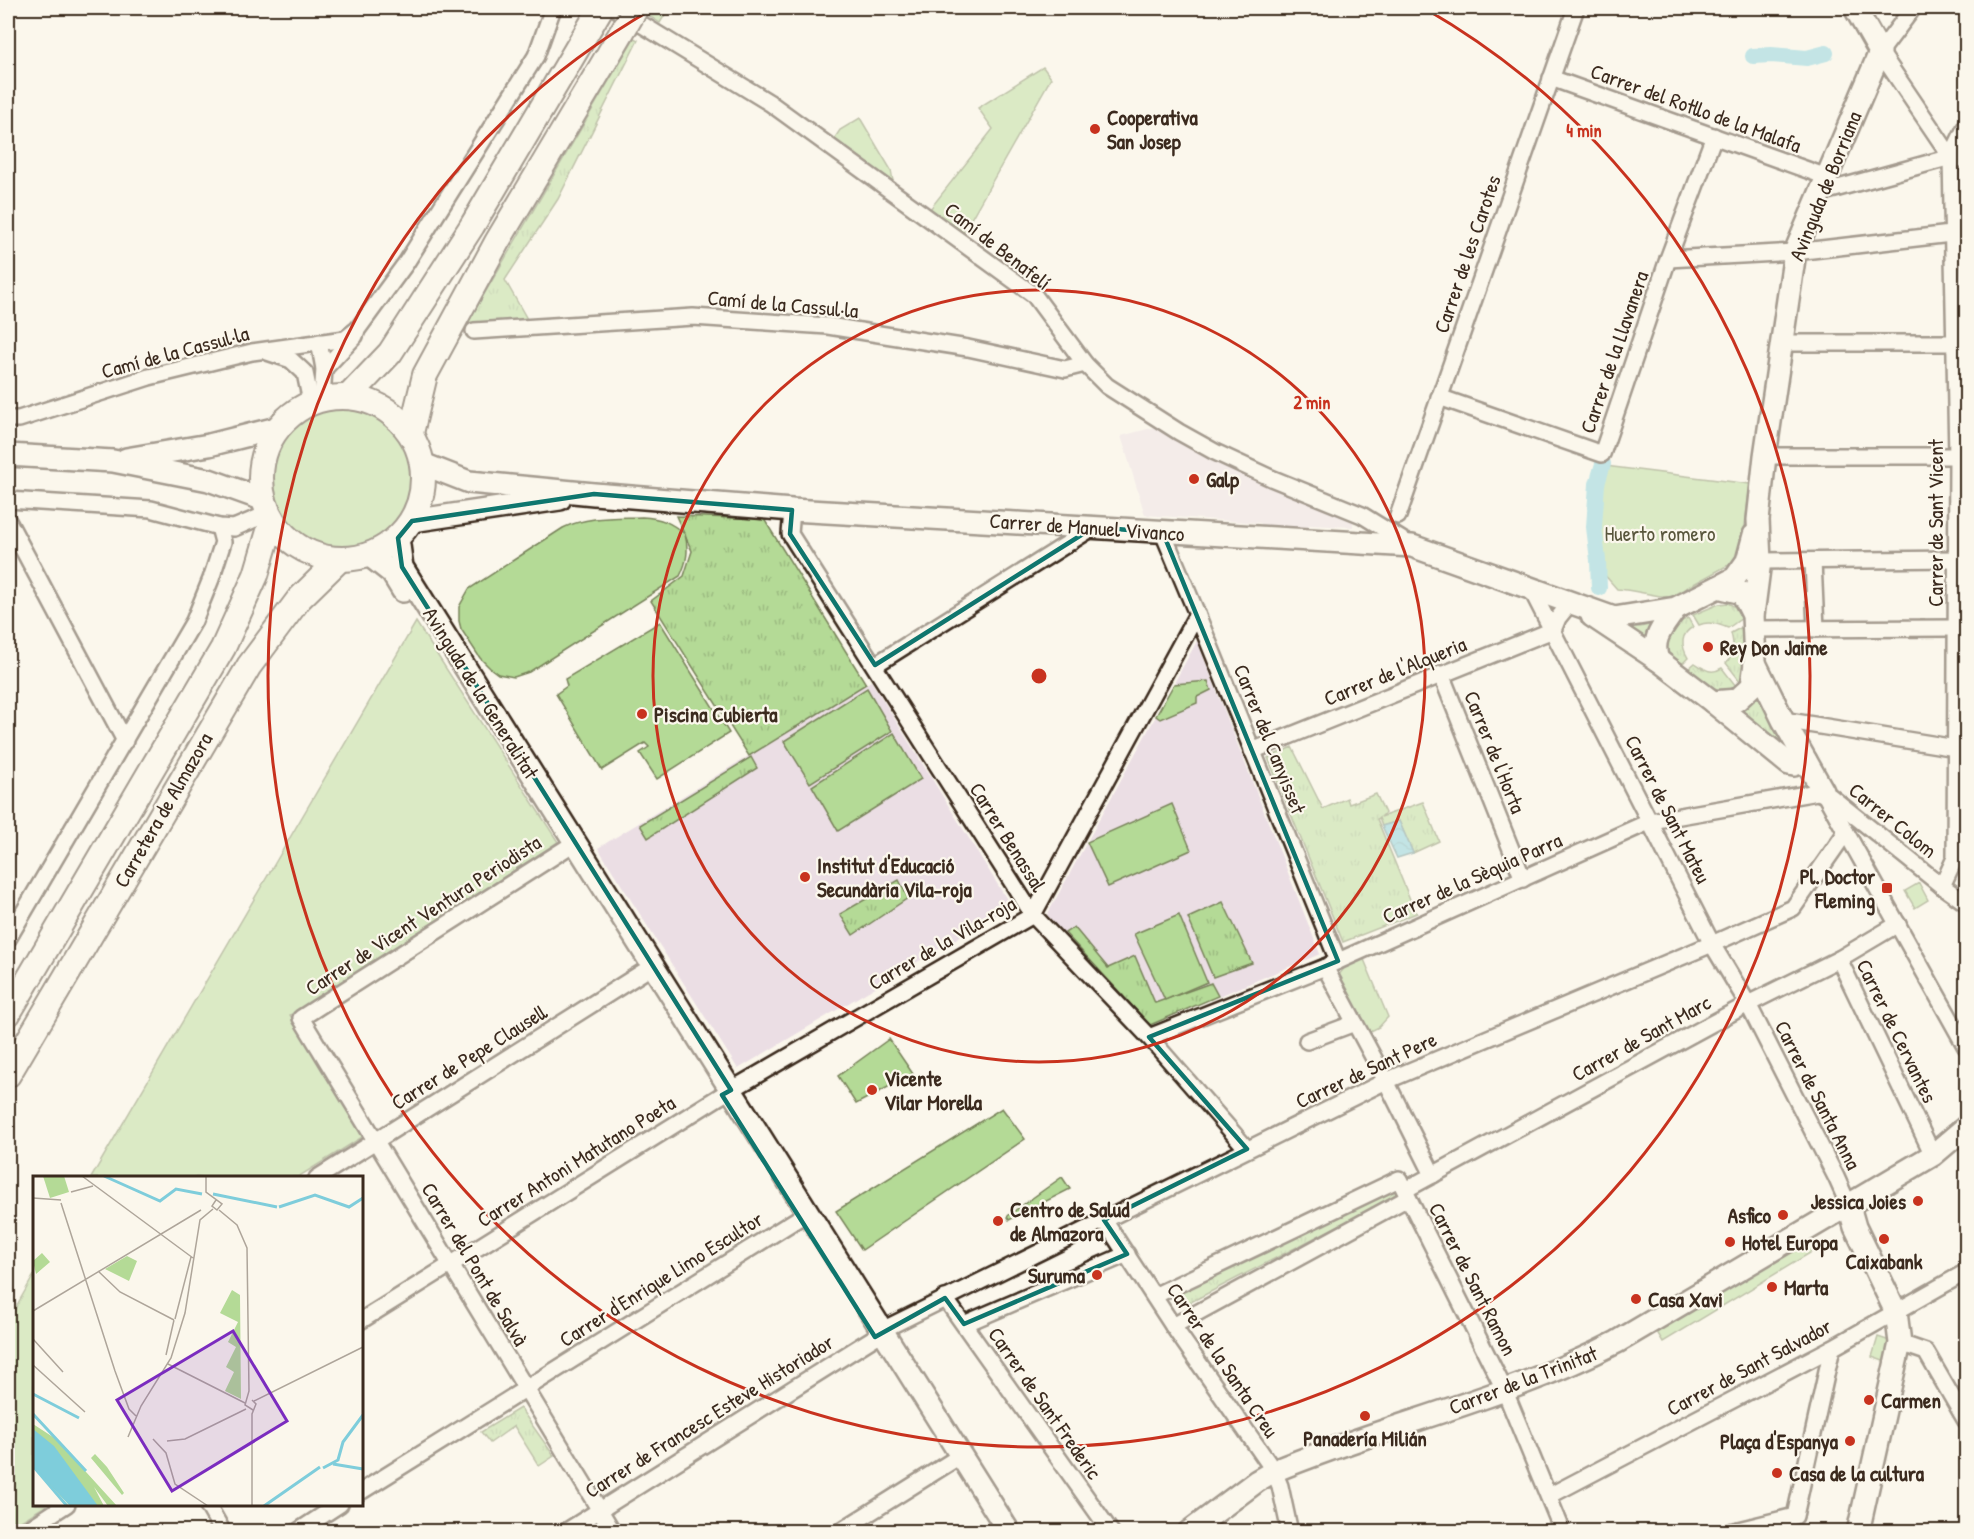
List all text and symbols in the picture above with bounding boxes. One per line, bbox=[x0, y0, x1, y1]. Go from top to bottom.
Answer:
street label: Carrer del Rotllo de la Malafa bbox=[1587, 56, 1805, 160]
place label: Cooperativa San Josep bbox=[1107, 103, 1198, 157]
street label: Avinguda de Borriana bbox=[1782, 107, 1868, 265]
text: 4 min bbox=[1566, 118, 1602, 143]
marker: Cooperativa San Josep bbox=[1088, 122, 1102, 136]
street label: Carrer de les Carotes bbox=[1426, 171, 1508, 337]
street label: Camí de Benafelí bbox=[939, 195, 1057, 297]
street label: Carrer de la Llavanera bbox=[1573, 267, 1655, 437]
street label: Camí de la Cassul·la bbox=[706, 283, 860, 325]
street label: Camí de la Cassul·la bbox=[98, 318, 252, 386]
text: 2 min bbox=[1294, 390, 1330, 415]
street label: Carrer de Sant Vicent bbox=[1921, 438, 1950, 607]
place label: Galp bbox=[1206, 465, 1240, 495]
marker: Galp bbox=[1187, 472, 1201, 486]
street label: Carrer de Manuel Vivanco bbox=[989, 506, 1185, 548]
park label: Huerto romero bbox=[1605, 519, 1715, 548]
street label: Avinguda de la Generalitat bbox=[416, 602, 546, 785]
street label: Carrer de l'Alqueria bbox=[1320, 629, 1470, 713]
place label: Rey Don Jaime bbox=[1720, 633, 1828, 663]
marker: Rey Don Jaime bbox=[1701, 640, 1715, 654]
street label: Carrer del Canyisset bbox=[1227, 660, 1313, 819]
centre of rings bbox=[1029, 666, 1049, 686]
street label: Carrer de l'Horta bbox=[1457, 687, 1533, 817]
place label: Piscina Cubierta bbox=[654, 700, 778, 729]
marker: Piscina Cubierta bbox=[635, 707, 649, 721]
street label: Carretera de Almazora bbox=[107, 727, 219, 893]
street label: Carrer de Sant Mateu bbox=[1618, 730, 1718, 889]
street label: Carrer Colom bbox=[1843, 776, 1943, 864]
street label: Carrer Benassal bbox=[963, 777, 1053, 898]
street label: Carrer de la Sèquia Parra bbox=[1378, 825, 1566, 931]
street label: Carrer de Vicent Ventura Periodista bbox=[299, 828, 547, 1002]
place label: Institut d'Educació Secundària Vila-roja bbox=[817, 851, 973, 904]
place label: Pl. Doctor Fleming bbox=[1800, 862, 1876, 916]
marker: Institut d'Educació Secundària Vila-roja bbox=[798, 870, 812, 884]
marker: Pl. Doctor Fleming bbox=[1880, 881, 1894, 895]
street label: Carrer de la Vila-roja bbox=[863, 889, 1021, 997]
street label: Carrer de Cervantes bbox=[1850, 954, 1944, 1108]
street label: Carrer de Sant Marc bbox=[1566, 987, 1717, 1088]
street label: Carrer de Pepe Clausell bbox=[386, 997, 553, 1117]
street label: Carrer de Santa Anna bbox=[1768, 1015, 1868, 1175]
street label: Carrer de Sant Pere bbox=[1291, 1025, 1441, 1115]
place label: Vicente Vilar Morella bbox=[884, 1064, 983, 1117]
marker: Vicente Vilar Morella bbox=[865, 1083, 879, 1097]
street label: Carrer Antoni Matutano Poeta bbox=[471, 1088, 681, 1234]
inset map bbox=[33, 1176, 363, 1506]
street label: Carrer del Pont de Salvà bbox=[415, 1177, 535, 1351]
place label: Jessica Joies bbox=[1810, 1187, 1906, 1216]
marker: Jessica Joies bbox=[1911, 1194, 1925, 1208]
place label: Centro de Salud de Almazora bbox=[1010, 1195, 1130, 1248]
street label: Carrer de Sant Ramon bbox=[1422, 1198, 1524, 1360]
place label: Asfico bbox=[1728, 1201, 1772, 1230]
street label: Carrer d'Enrique Limo Escultor bbox=[554, 1204, 768, 1354]
marker: Asfico bbox=[1776, 1208, 1790, 1222]
marker: Centro de Salud de Almazora bbox=[991, 1214, 1005, 1228]
place label: Hotel Europa bbox=[1742, 1228, 1839, 1258]
marker: Caixabank bbox=[1877, 1232, 1891, 1246]
marker: Hotel Europa bbox=[1723, 1235, 1737, 1249]
place label: Caixabank bbox=[1845, 1247, 1923, 1276]
place label: Suruma bbox=[1028, 1261, 1086, 1290]
marker: Suruma bbox=[1090, 1268, 1104, 1282]
place label: Marta bbox=[1784, 1273, 1829, 1302]
street label: Carrer de la Santa Creu bbox=[1160, 1277, 1286, 1444]
marker: Marta bbox=[1765, 1280, 1779, 1294]
place label: Casa Xavi bbox=[1648, 1285, 1723, 1314]
marker: Casa Xavi bbox=[1629, 1292, 1643, 1306]
street label: Carrer de Sant Salvador bbox=[1661, 1311, 1837, 1423]
street label: Carrer de Sant Frederic bbox=[982, 1321, 1109, 1486]
street label: Carrer de Francesc Esteve Historiador bbox=[579, 1327, 839, 1505]
street label: Carrer de la Trinitat bbox=[1445, 1338, 1602, 1422]
place label: Carmen bbox=[1881, 1386, 1941, 1415]
marker: Carmen bbox=[1862, 1393, 1876, 1407]
marker: Panadería Milián bbox=[1358, 1409, 1372, 1423]
place label: Panadería Milián bbox=[1303, 1424, 1427, 1453]
place label: Plaça d'Espanya bbox=[1720, 1427, 1839, 1457]
marker: Plaça d'Espanya bbox=[1843, 1434, 1857, 1448]
place label: Casa de la cultura bbox=[1789, 1459, 1925, 1488]
marker: Casa de la cultura bbox=[1770, 1466, 1784, 1480]

